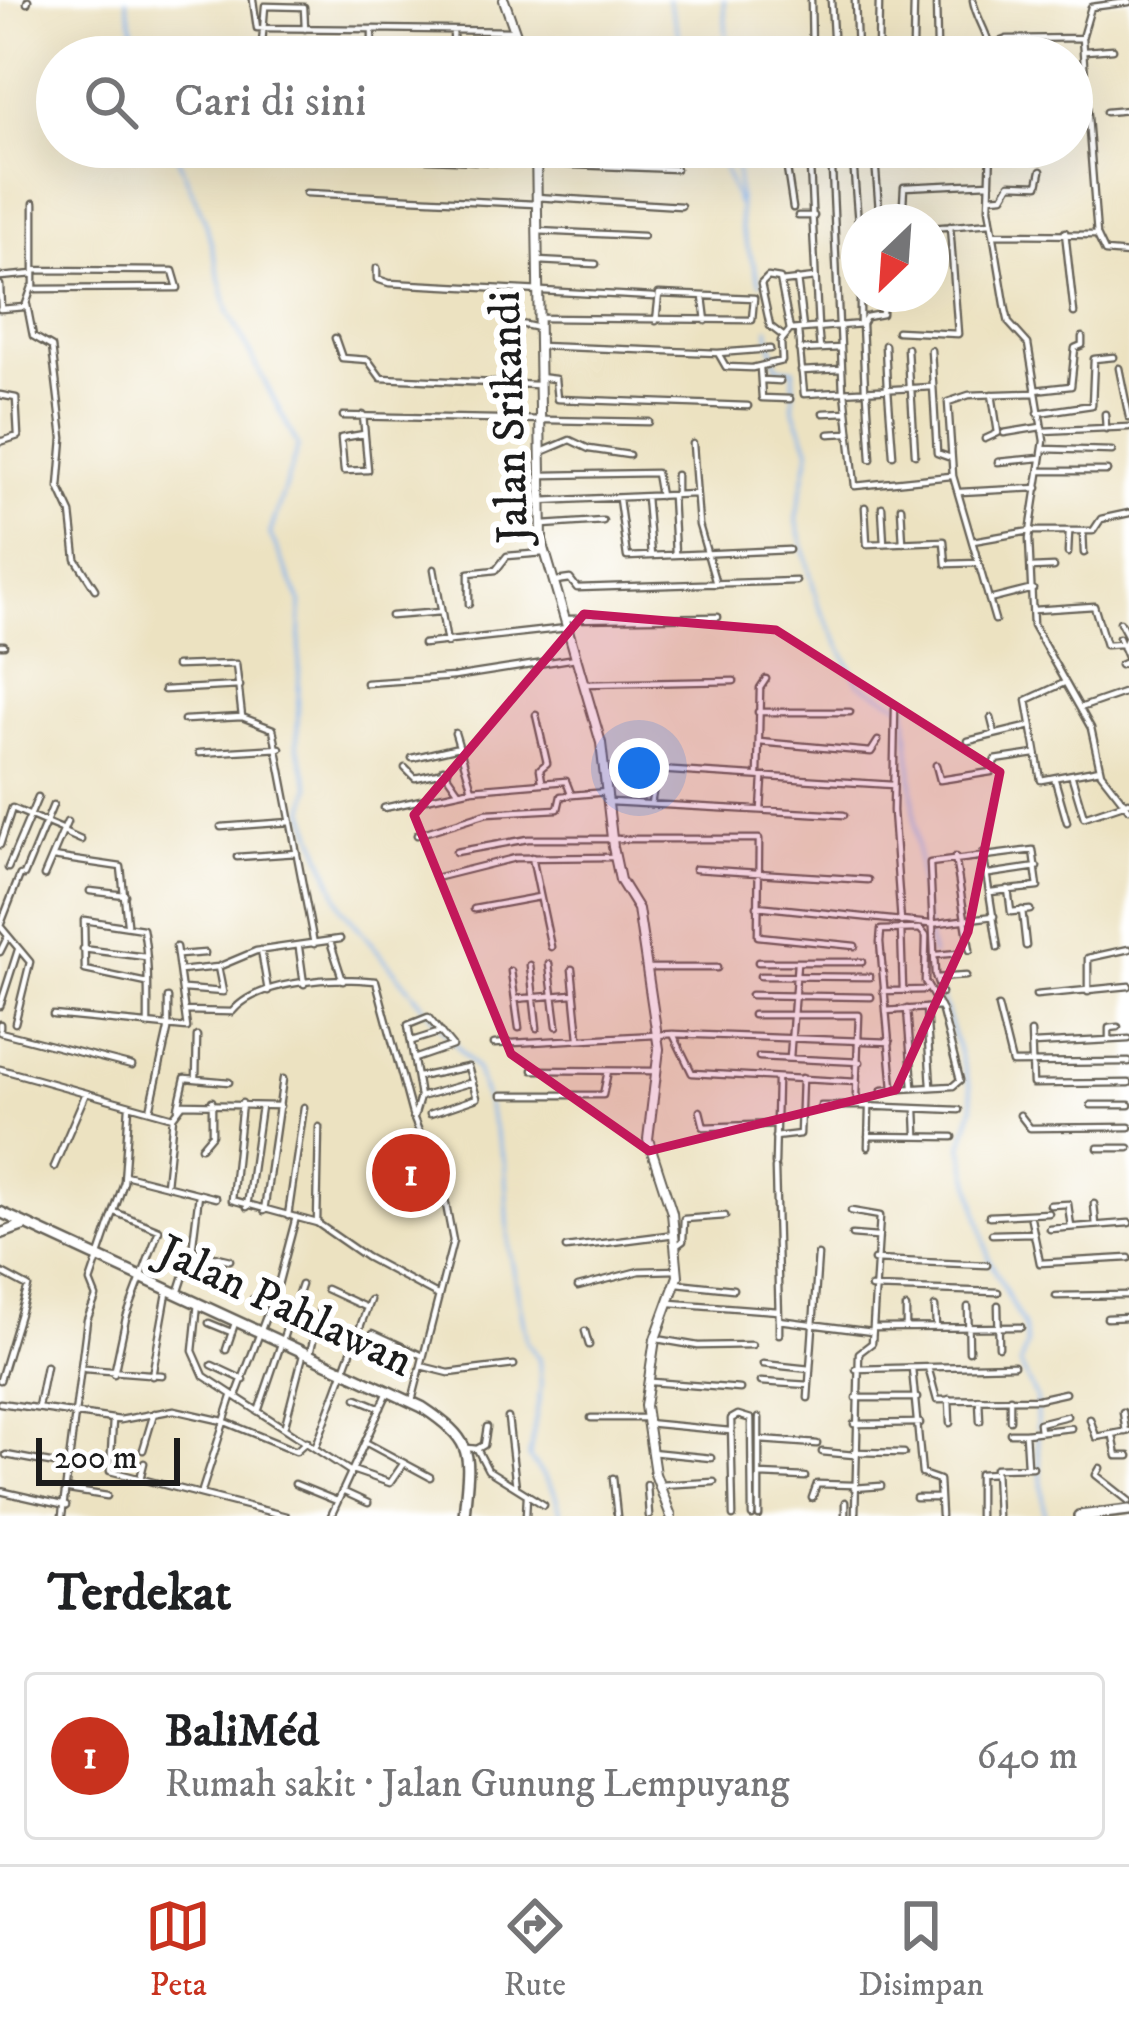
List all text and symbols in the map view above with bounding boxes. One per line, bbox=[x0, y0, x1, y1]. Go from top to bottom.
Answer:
search box bbox=[36, 36, 1093, 168]
icon: search bbox=[78, 69, 144, 135]
text: Cari di sini bbox=[174, 74, 366, 130]
north arrow bbox=[841, 204, 949, 312]
street label: Jalan Srikandi bbox=[478, 290, 543, 548]
your location bbox=[609, 738, 669, 798]
pin: 1 bbox=[372, 1128, 450, 1218]
street label: Jalan Pahlawan bbox=[145, 1222, 421, 1390]
scale bar bbox=[36, 1432, 180, 1485]
text: 200 m bbox=[54, 1438, 138, 1479]
text: Terdekat bbox=[48, 1562, 231, 1626]
text: BaliMéd bbox=[165, 1704, 319, 1760]
text: 1 bbox=[83, 1732, 97, 1781]
text: 640 m bbox=[977, 1732, 1078, 1781]
text: Rumah sakit · Jalan Gunung Lempuyang bbox=[165, 1760, 789, 1809]
tab: Peta bbox=[145, 1893, 211, 2006]
tab: Rute bbox=[502, 1893, 568, 2006]
tab: Disimpan bbox=[858, 1893, 984, 2006]

